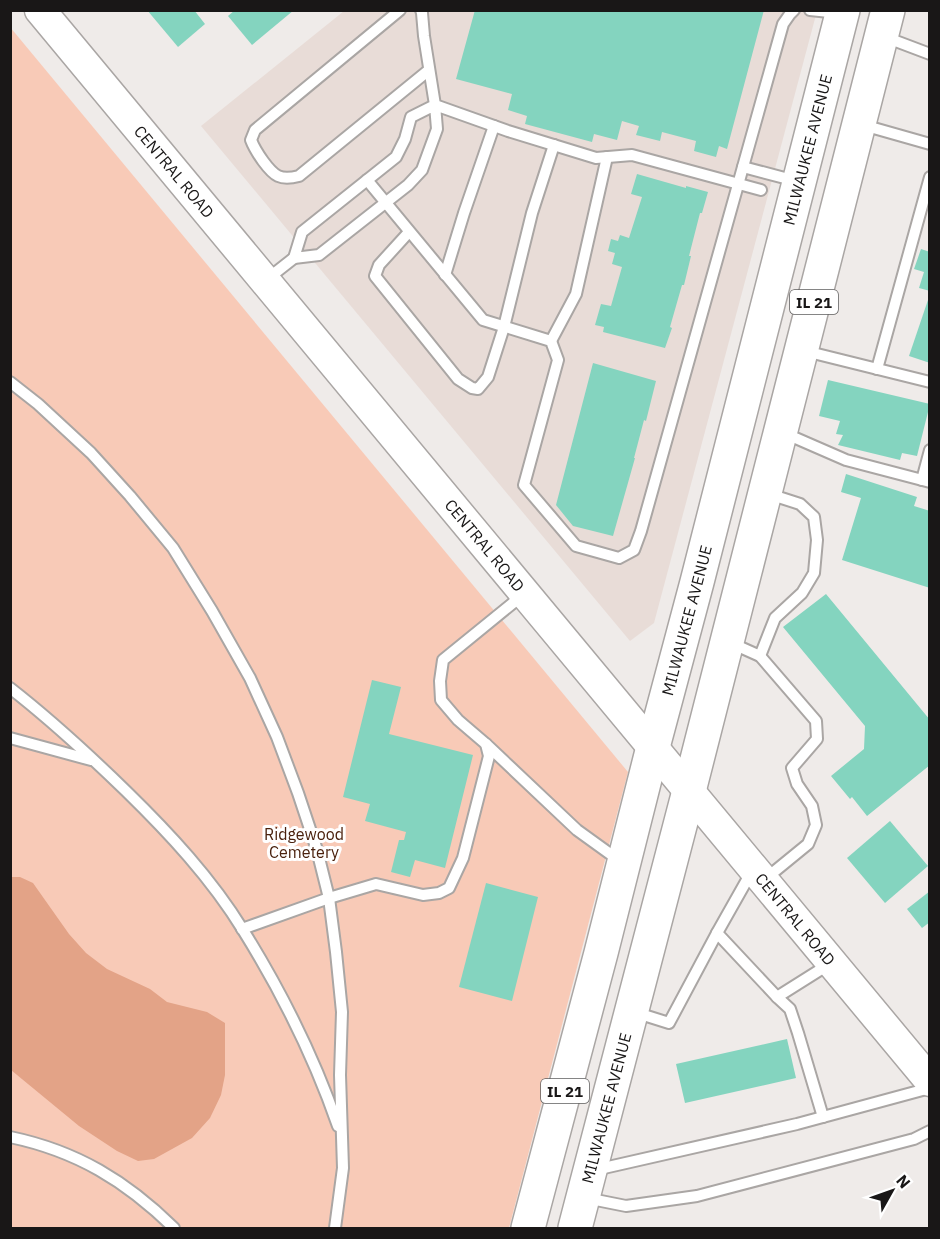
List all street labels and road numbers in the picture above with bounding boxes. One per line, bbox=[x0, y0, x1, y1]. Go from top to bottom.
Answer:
street label: MILWAUKEE AVENUE bbox=[779, 72, 836, 227]
street label: CENTRAL ROAD bbox=[130, 121, 218, 222]
road number: IL 21 bbox=[790, 290, 838, 314]
street label: CENTRAL ROAD bbox=[441, 495, 529, 596]
street label: MILWAUKEE AVENUE bbox=[657, 543, 716, 698]
street label: CENTRAL ROAD bbox=[751, 869, 840, 969]
street label: MILWAUKEE AVENUE bbox=[577, 1031, 636, 1185]
road number: IL 21 bbox=[541, 1079, 589, 1103]

